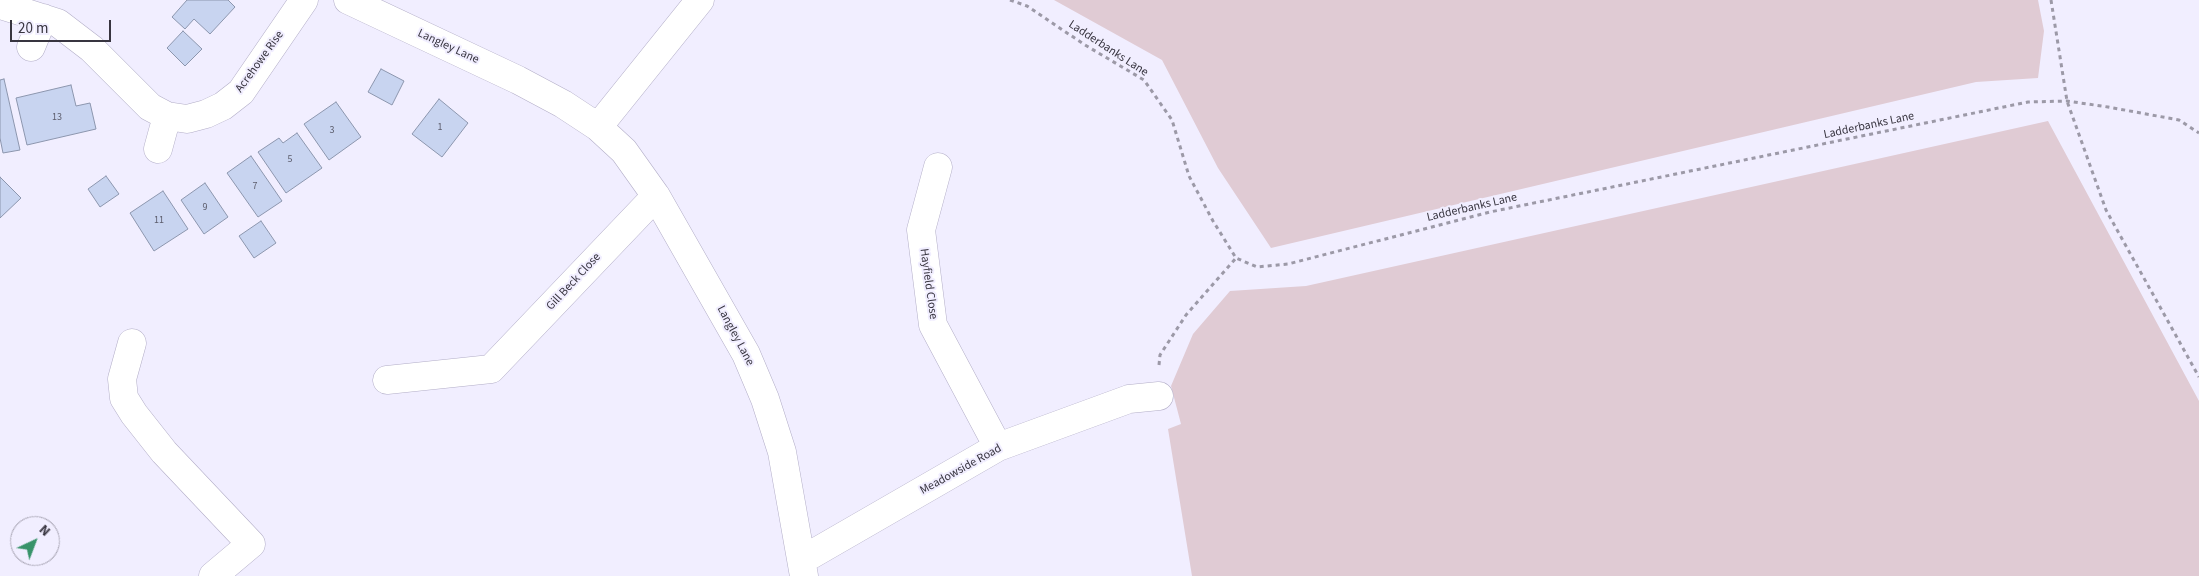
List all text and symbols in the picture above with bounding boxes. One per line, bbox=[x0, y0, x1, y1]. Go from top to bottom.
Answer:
scale bar bbox=[12, 10, 114, 42]
text: 20 m bbox=[18, 18, 48, 39]
street label: Ladderbanks Lane bbox=[1065, 18, 1151, 80]
street label: Langley Lane bbox=[415, 27, 481, 67]
street label: Acrehowe Rise bbox=[233, 28, 287, 96]
street label: Ladderbanks Lane bbox=[1822, 109, 1916, 143]
house number: 13 bbox=[52, 112, 62, 124]
house number: 1 bbox=[438, 122, 442, 134]
house number: 3 bbox=[330, 125, 334, 137]
house number: 5 bbox=[288, 154, 292, 166]
house number: 7 bbox=[253, 181, 257, 193]
street label: Ladderbanks Lane bbox=[1425, 191, 1519, 225]
house number: 9 bbox=[203, 202, 207, 214]
house number: 11 bbox=[154, 215, 164, 227]
street label: Hayfield Close bbox=[916, 248, 940, 320]
street label: Gill Beck Close bbox=[544, 250, 604, 314]
street label: Langley Lane bbox=[713, 303, 757, 369]
street label: Meadowside Road bbox=[918, 442, 1004, 498]
north arrow bbox=[10, 516, 60, 566]
text: N bbox=[34, 520, 55, 541]

